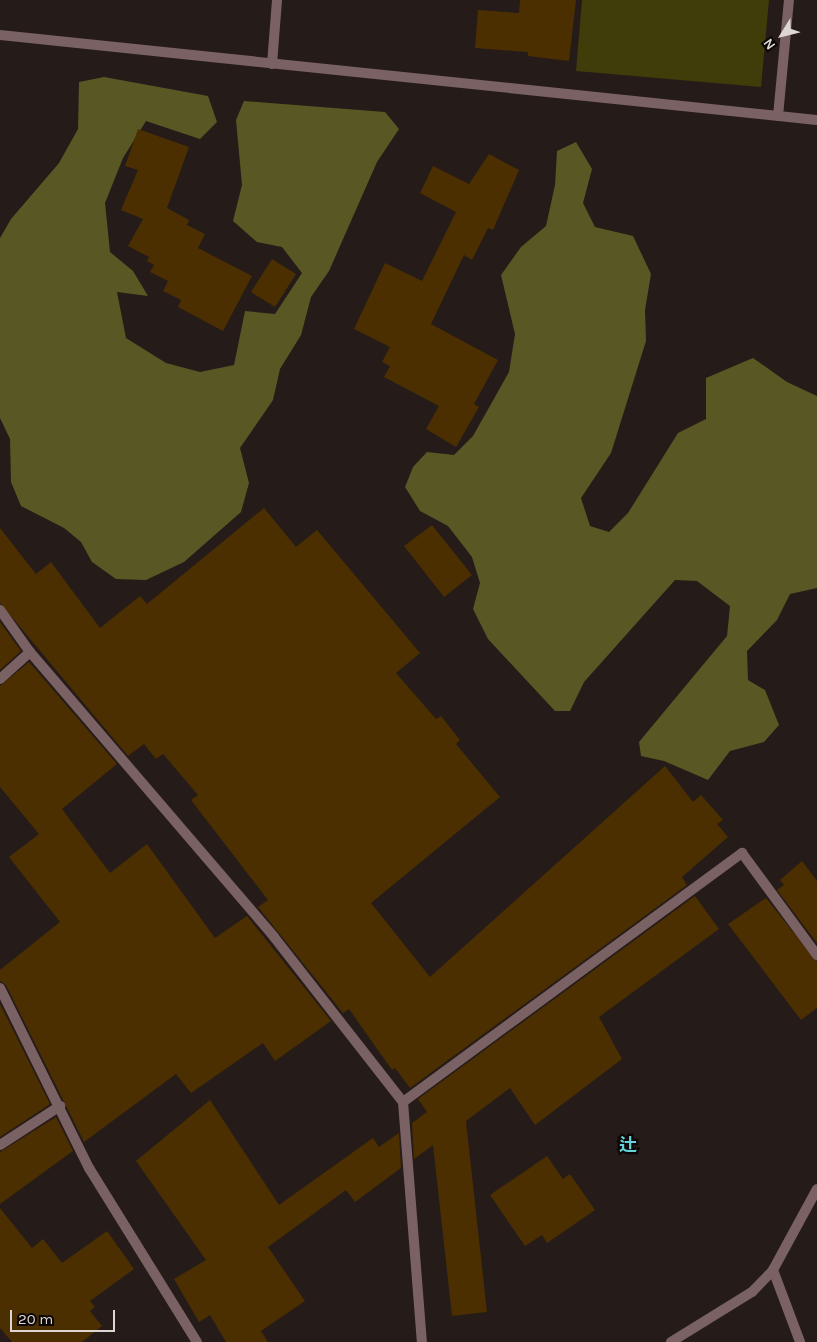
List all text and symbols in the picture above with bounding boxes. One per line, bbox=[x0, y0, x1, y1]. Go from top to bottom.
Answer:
north arrow bbox=[757, 10, 807, 60]
text: N bbox=[760, 35, 779, 53]
district label: 辻 bbox=[619, 1134, 637, 1156]
scale bar bbox=[12, 1300, 118, 1332]
text: 20 m bbox=[18, 1310, 53, 1328]

